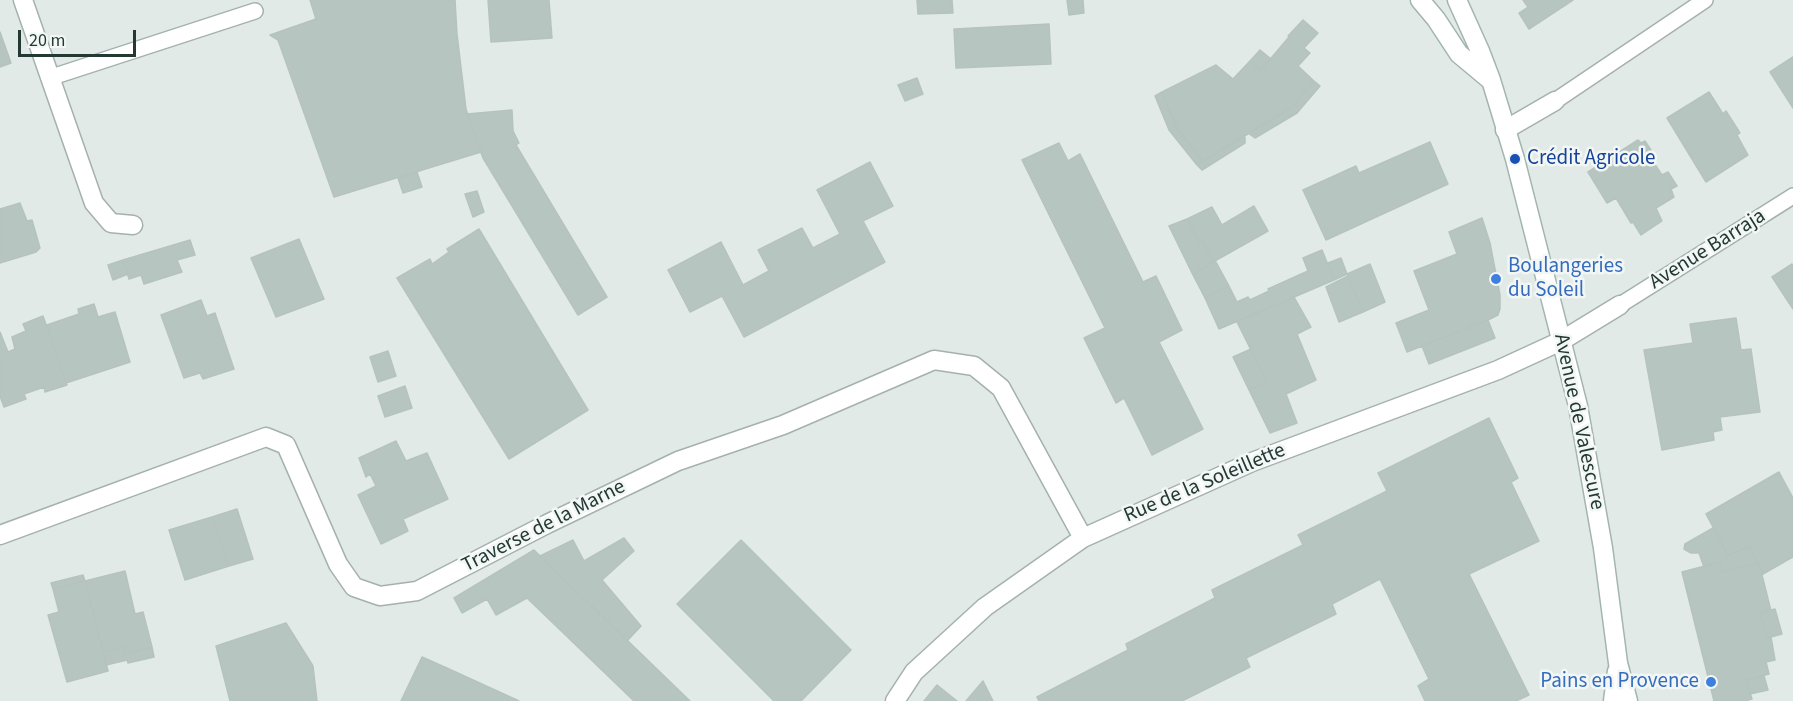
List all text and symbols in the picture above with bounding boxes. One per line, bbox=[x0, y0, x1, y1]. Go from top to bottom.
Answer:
scale bar bbox=[21, 18, 140, 56]
text: 20 m bbox=[29, 28, 65, 53]
place label: Crédit Agricole bbox=[1527, 146, 1655, 172]
marker: Crédit Agricole bbox=[1508, 152, 1522, 166]
street label: Avenue Barraja bbox=[1645, 204, 1771, 296]
place label: Boulangeries du Soleil bbox=[1508, 254, 1623, 304]
marker: Boulangeries du Soleil bbox=[1489, 272, 1503, 286]
street label: Avenue de Valescure bbox=[1547, 332, 1609, 512]
street label: Rue de la Soleillette bbox=[1121, 439, 1289, 529]
street label: Traverse de la Marne bbox=[458, 475, 630, 579]
place label: Pains en Provence bbox=[1540, 669, 1699, 695]
marker: Pains en Provence bbox=[1704, 675, 1718, 689]

